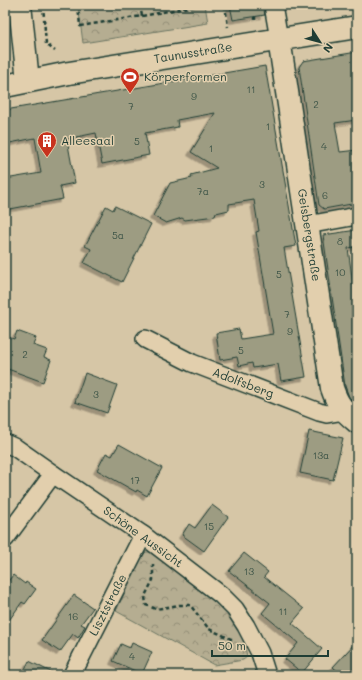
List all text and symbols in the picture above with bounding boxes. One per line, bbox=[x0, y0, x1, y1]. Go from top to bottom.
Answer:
north arrow bbox=[300, 22, 340, 62]
street label: Taunusstraße bbox=[152, 38, 233, 66]
text: N bbox=[320, 40, 337, 56]
sports icon: Körperformen bbox=[119, 66, 141, 94]
place label: Körperformen bbox=[144, 68, 227, 84]
house number: 11 bbox=[247, 82, 255, 96]
house number: 9 bbox=[191, 89, 197, 103]
house number: 2 bbox=[313, 97, 319, 111]
house number: 7 bbox=[128, 99, 134, 113]
house number: 1 bbox=[266, 119, 270, 133]
building icon: Alleesaal bbox=[36, 130, 58, 158]
place label: Alleesaal bbox=[61, 132, 114, 148]
house number: 5 bbox=[134, 134, 140, 148]
house number: 4 bbox=[321, 139, 327, 153]
house number: 1 bbox=[209, 141, 213, 155]
house number: 3 bbox=[259, 177, 265, 191]
house number: 7a bbox=[197, 184, 209, 198]
street label: Geisbergstraße bbox=[295, 187, 325, 282]
house number: 6 bbox=[322, 188, 328, 202]
house number: 5a bbox=[112, 228, 124, 242]
house number: 8 bbox=[337, 234, 343, 248]
house number: 10 bbox=[335, 265, 345, 279]
house number: 5 bbox=[276, 267, 282, 281]
house number: 7 bbox=[284, 307, 290, 321]
house number: 9 bbox=[287, 324, 293, 338]
house number: 5 bbox=[238, 343, 244, 357]
house number: 2 bbox=[22, 347, 28, 361]
street label: Adolfsberg bbox=[210, 363, 276, 401]
house number: 3 bbox=[93, 387, 99, 401]
house number: 13a bbox=[313, 448, 329, 462]
house number: 17 bbox=[130, 473, 140, 487]
street label: Schöne Aussicht bbox=[100, 502, 187, 571]
house number: 15 bbox=[204, 519, 214, 533]
house number: 13 bbox=[244, 564, 254, 578]
street label: Lisztstraße bbox=[85, 571, 130, 638]
house number: 11 bbox=[279, 604, 287, 618]
house number: 16 bbox=[68, 609, 78, 623]
scale bar bbox=[212, 632, 328, 658]
text: 50 m bbox=[218, 637, 246, 653]
house number: 4 bbox=[129, 649, 135, 663]

